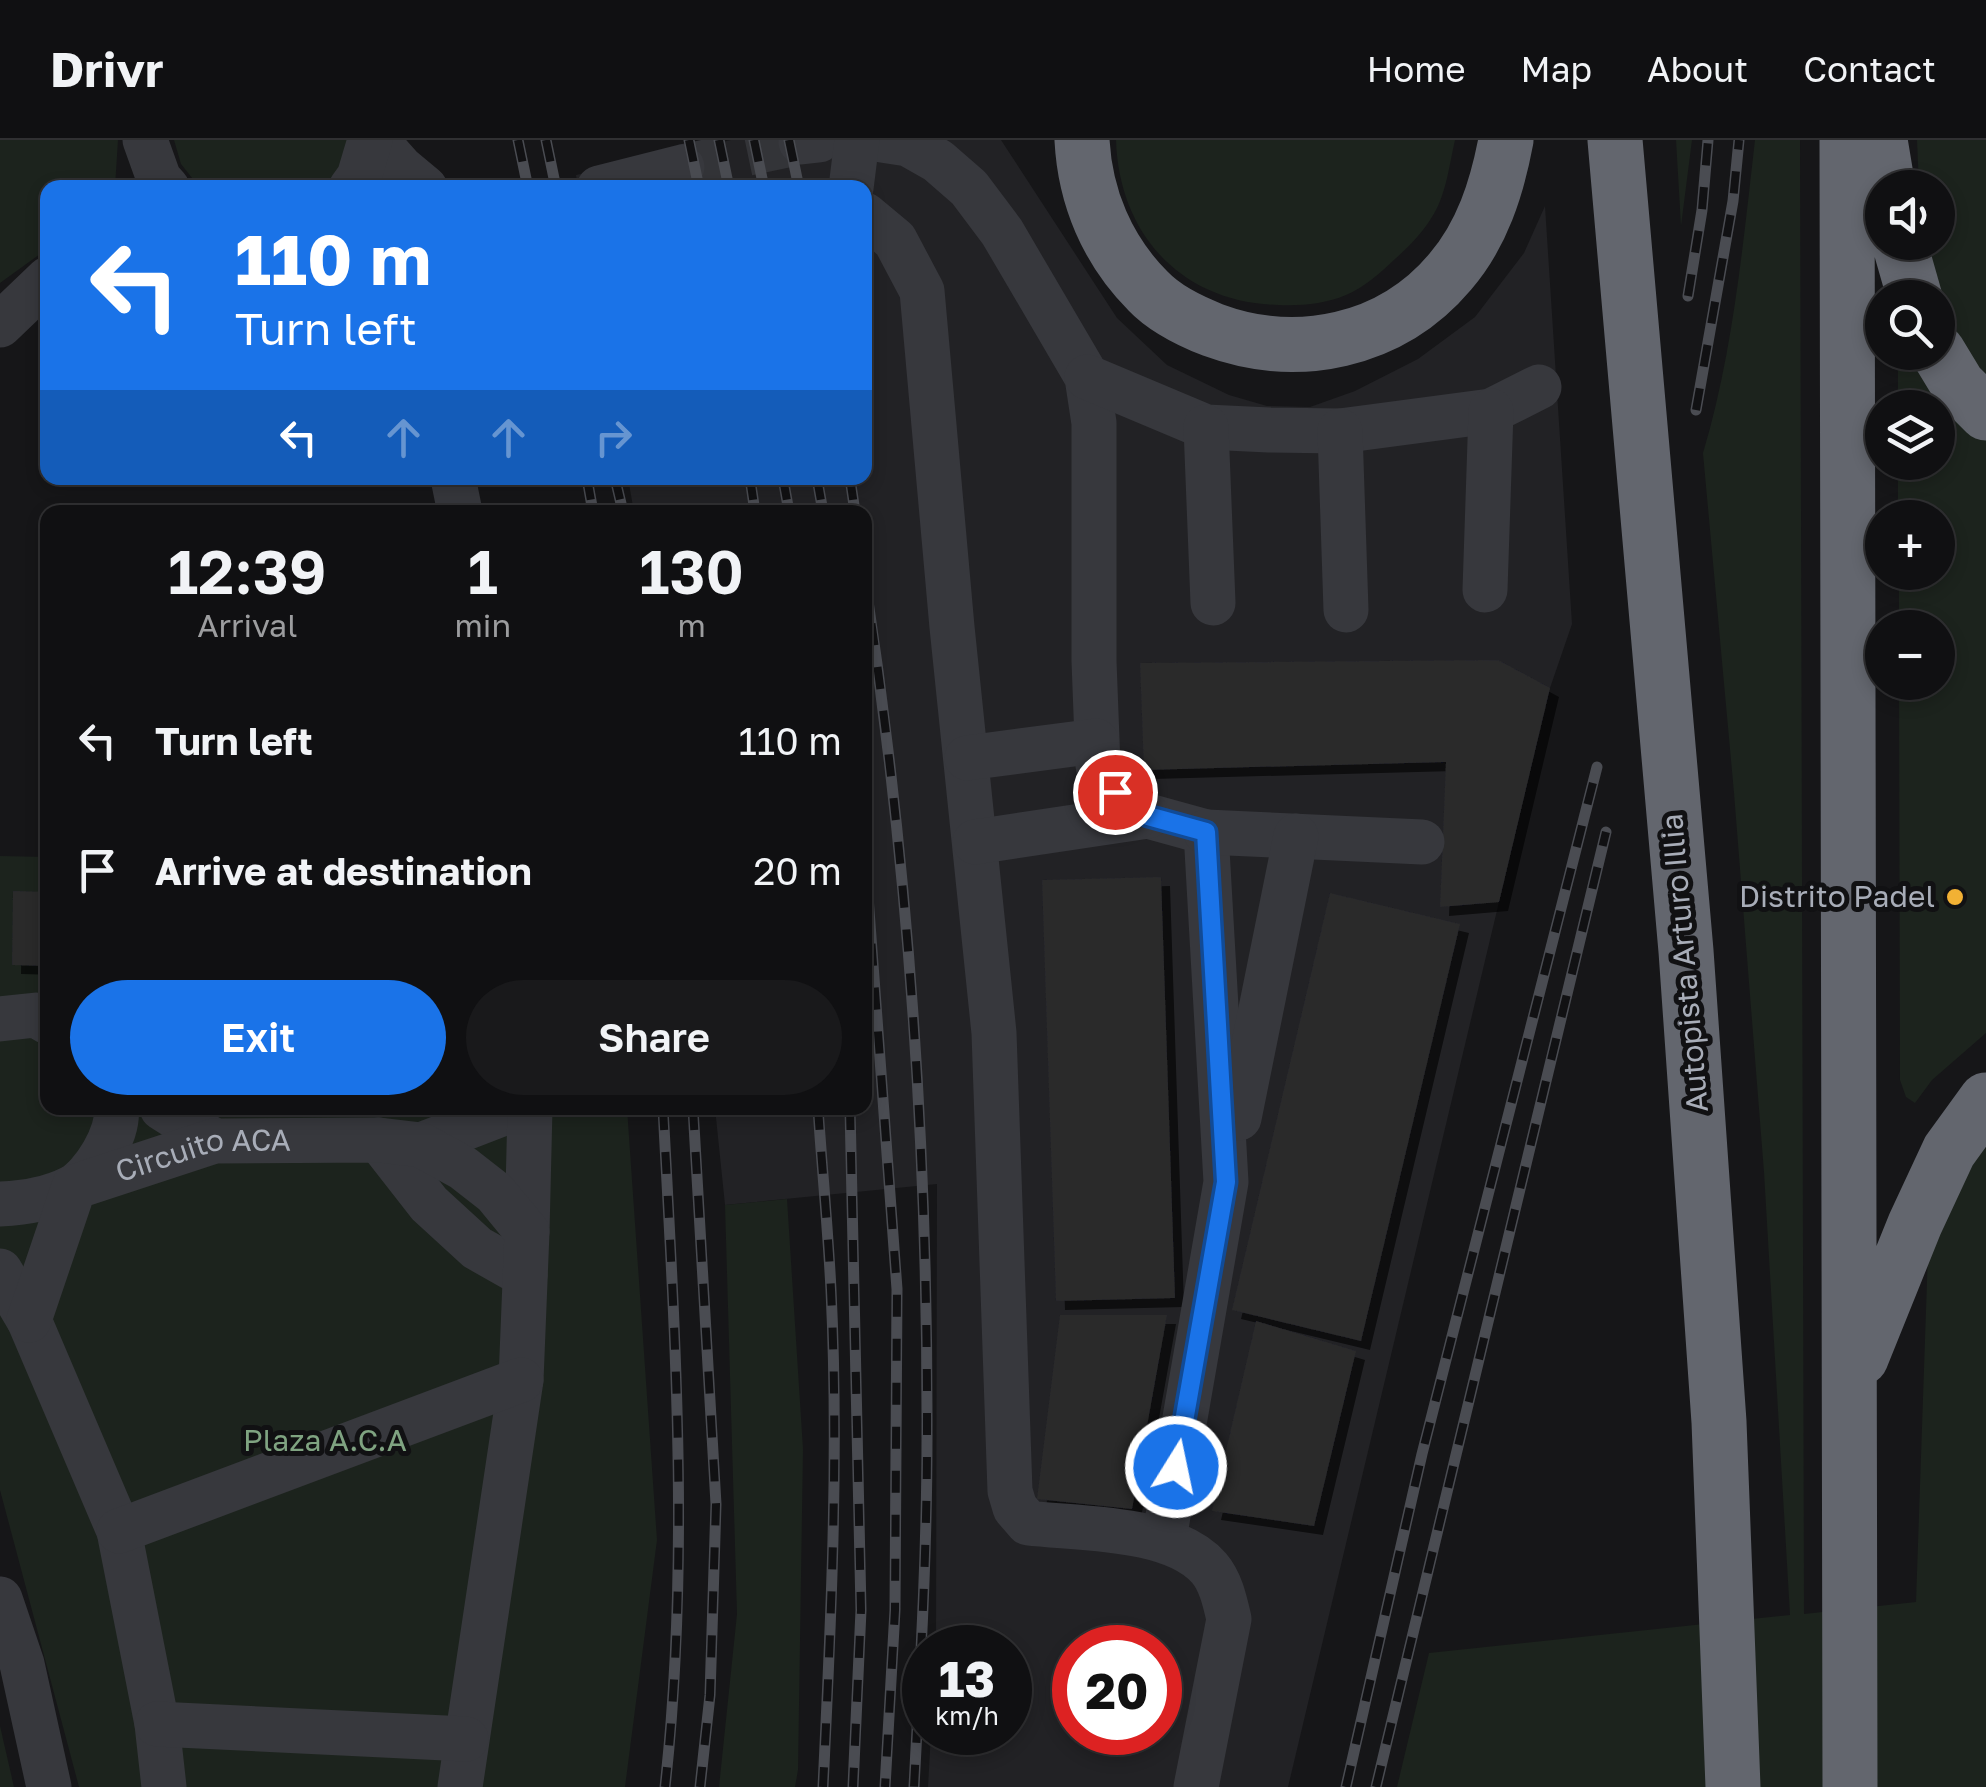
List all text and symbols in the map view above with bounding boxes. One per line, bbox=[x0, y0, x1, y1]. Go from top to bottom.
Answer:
text: Drivr bbox=[50, 40, 164, 98]
text: Home bbox=[1367, 48, 1466, 90]
text: Map bbox=[1521, 48, 1592, 90]
text: About bbox=[1647, 48, 1748, 90]
text: Contact bbox=[1803, 48, 1936, 90]
map controls bbox=[1865, 170, 1955, 700]
button: sound bbox=[1865, 170, 1955, 260]
text: 110 m bbox=[235, 216, 431, 300]
icon: left bbox=[70, 220, 200, 350]
button: search bbox=[1865, 280, 1955, 370]
text: Turn left bbox=[235, 301, 417, 355]
button: layers bbox=[1865, 390, 1955, 480]
icon: left bbox=[271, 410, 326, 465]
icon: ahead bbox=[376, 410, 431, 465]
icon: ahead bbox=[481, 410, 536, 465]
icon: right bbox=[586, 410, 641, 465]
button: + bbox=[1865, 500, 1955, 590]
text: 12:39 bbox=[168, 535, 327, 607]
text: 1 bbox=[468, 535, 498, 607]
text: 130 bbox=[639, 535, 744, 607]
text: Arrival bbox=[197, 606, 297, 644]
text: min bbox=[455, 606, 511, 644]
text: m bbox=[677, 606, 706, 644]
button: − bbox=[1865, 610, 1955, 700]
icon: left bbox=[70, 713, 125, 768]
text: Turn left bbox=[155, 718, 313, 763]
text: 110 m bbox=[738, 718, 842, 763]
pin bbox=[1073, 750, 1158, 835]
icon: arrive bbox=[1088, 765, 1143, 820]
street label: Autopista Arturo Illia bbox=[1653, 812, 1715, 1114]
icon: arrive bbox=[70, 843, 125, 898]
text: Arrive at destination bbox=[155, 848, 532, 893]
text: 20 m bbox=[753, 848, 842, 893]
place label: Distrito Padel bbox=[1739, 878, 1935, 914]
marker: Distrito Padel bbox=[1944, 886, 1966, 908]
button: Exit bbox=[70, 980, 446, 1095]
button: Share bbox=[466, 980, 842, 1095]
street label: Circuito ACA bbox=[111, 1122, 291, 1189]
position arrow bbox=[1124, 1415, 1228, 1519]
park label: Plaza A.C.A bbox=[243, 1422, 407, 1458]
speed limit sign: 20 bbox=[1052, 1625, 1182, 1755]
text: 13 bbox=[939, 1648, 995, 1708]
text: km/h bbox=[935, 1700, 999, 1731]

